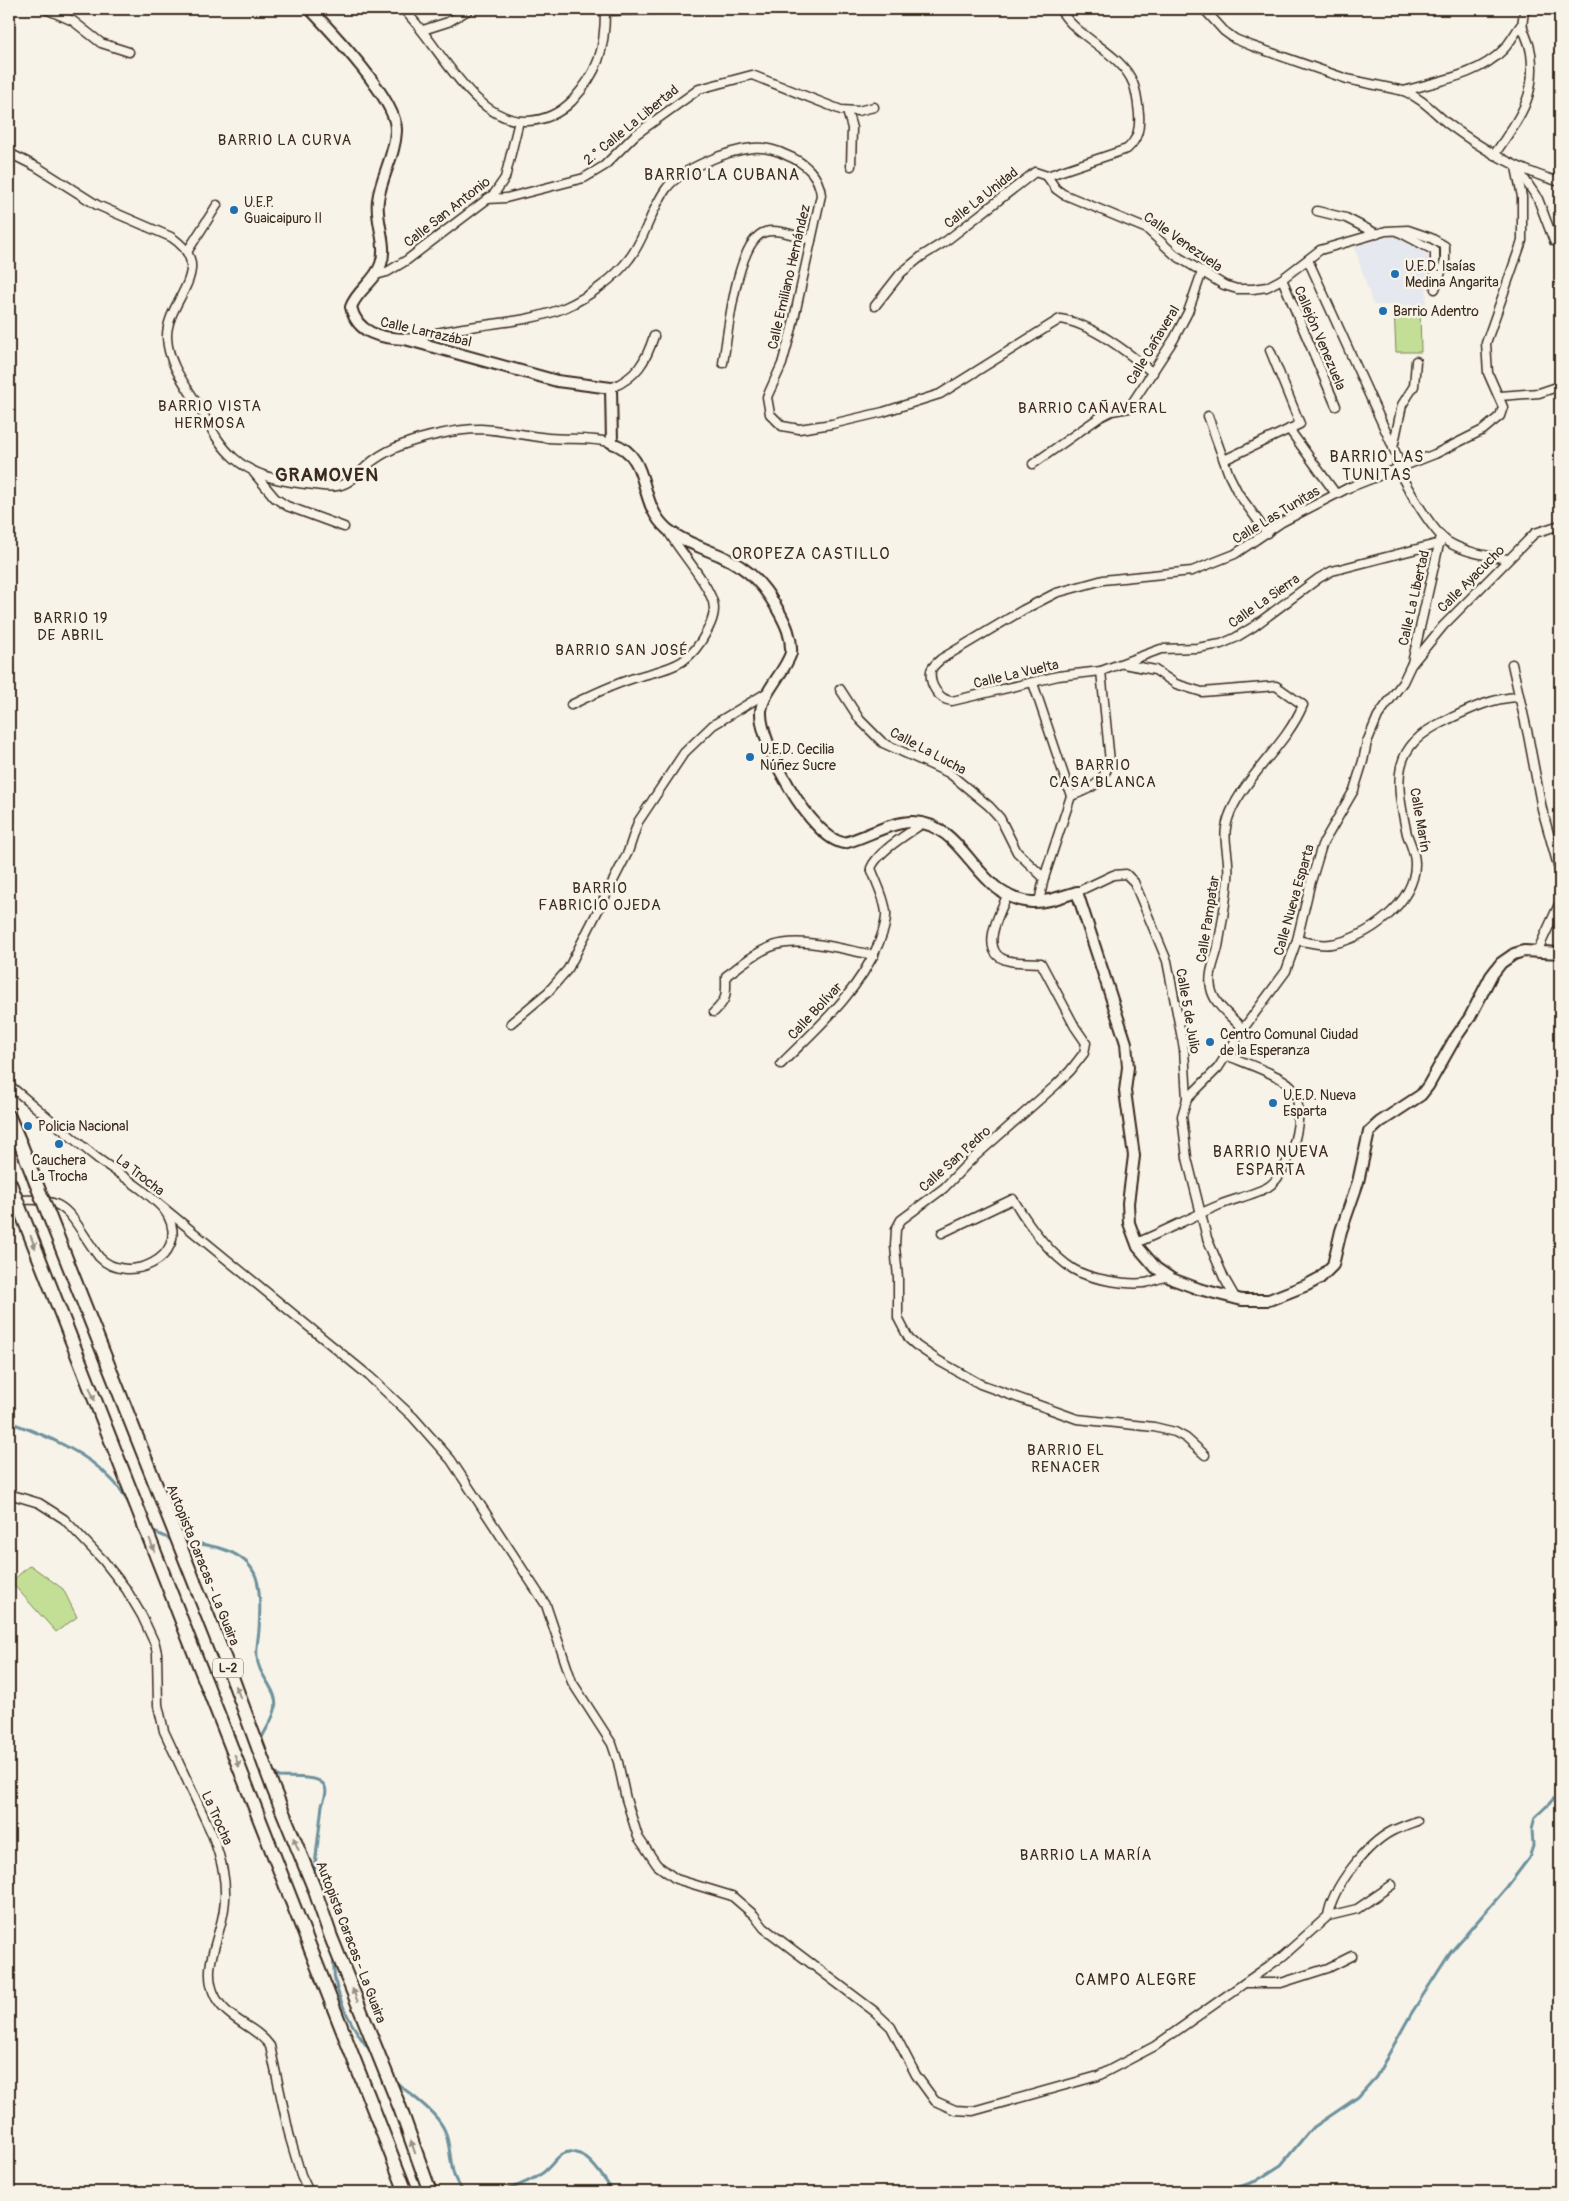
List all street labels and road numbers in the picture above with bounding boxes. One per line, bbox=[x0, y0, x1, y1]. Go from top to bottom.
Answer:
street label: 2.° Calle La Libertad bbox=[580, 81, 682, 169]
street label: Calle La Unidad bbox=[941, 164, 1021, 232]
street label: Calle San Antonio bbox=[400, 173, 494, 251]
street label: Calle Emiliano Hernández bbox=[764, 203, 814, 351]
street label: Calle Venezuela bbox=[1140, 208, 1226, 276]
street label: Callejón Venezuela bbox=[1290, 283, 1350, 393]
street label: Calle Cañaveral bbox=[1123, 302, 1183, 388]
street label: Calle Larrazábal bbox=[379, 313, 473, 351]
street label: Calle Las Tunitas bbox=[1229, 482, 1323, 548]
street label: Calle Ayacucho bbox=[1434, 541, 1509, 616]
street label: Calle La Libertad bbox=[1395, 549, 1433, 647]
street label: Calle La Sierra bbox=[1225, 570, 1303, 632]
street label: Calle La Vuelta bbox=[972, 656, 1060, 692]
street label: Calle La Lucha bbox=[887, 724, 969, 778]
street label: Calle Marín bbox=[1406, 786, 1434, 854]
street label: Calle Nueva Esparta bbox=[1270, 842, 1318, 958]
street label: Calle Pampatar bbox=[1193, 874, 1223, 964]
street label: Calle 5 de Julio bbox=[1172, 967, 1204, 1055]
street label: Calle Bolívar bbox=[784, 979, 846, 1043]
street label: Calle San Pedro bbox=[916, 1122, 995, 1196]
street label: La Trocha bbox=[112, 1151, 168, 1199]
street label: Autopista Caracas - La Guaira bbox=[163, 1482, 243, 1648]
road number: L-2 bbox=[213, 1659, 243, 1678]
street label: La Trocha bbox=[198, 1788, 236, 1848]
street label: Autopista Caracas - La Guaira bbox=[312, 1859, 390, 2025]

